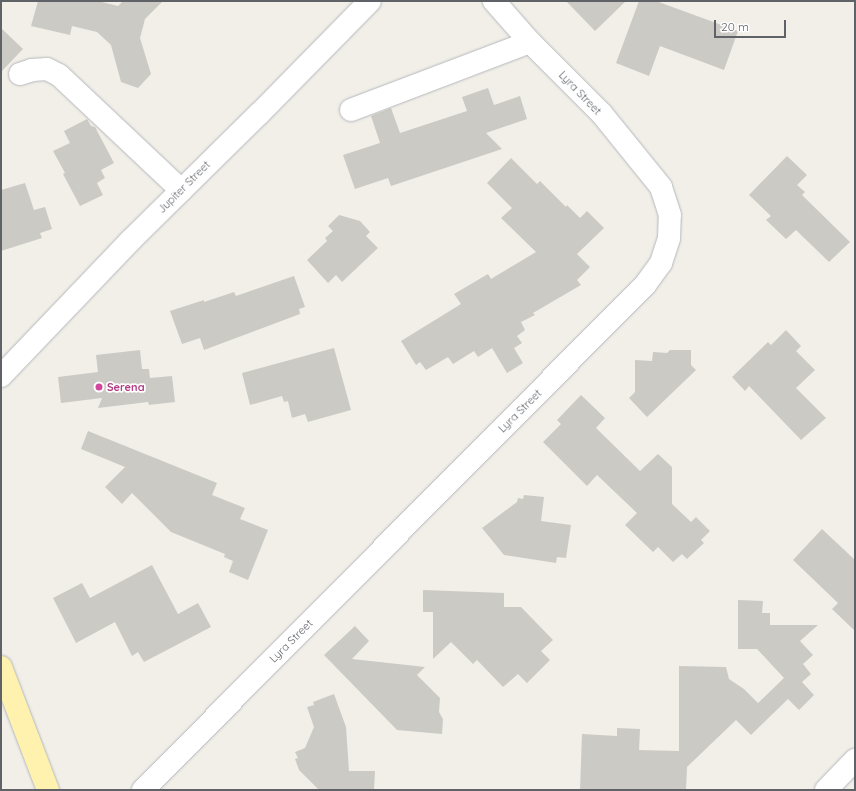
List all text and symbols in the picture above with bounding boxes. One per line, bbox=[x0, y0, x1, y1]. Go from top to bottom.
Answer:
scale bar bbox=[716, 12, 788, 38]
text: 20 m bbox=[721, 19, 749, 34]
street label: Lyra Street bbox=[556, 68, 604, 118]
street label: Jupiter Street bbox=[155, 158, 213, 216]
place label: Serena bbox=[107, 380, 145, 394]
marker: Serena bbox=[94, 382, 104, 392]
street label: Lyra Street bbox=[496, 387, 544, 435]
street label: Lyra Street bbox=[267, 617, 315, 665]

